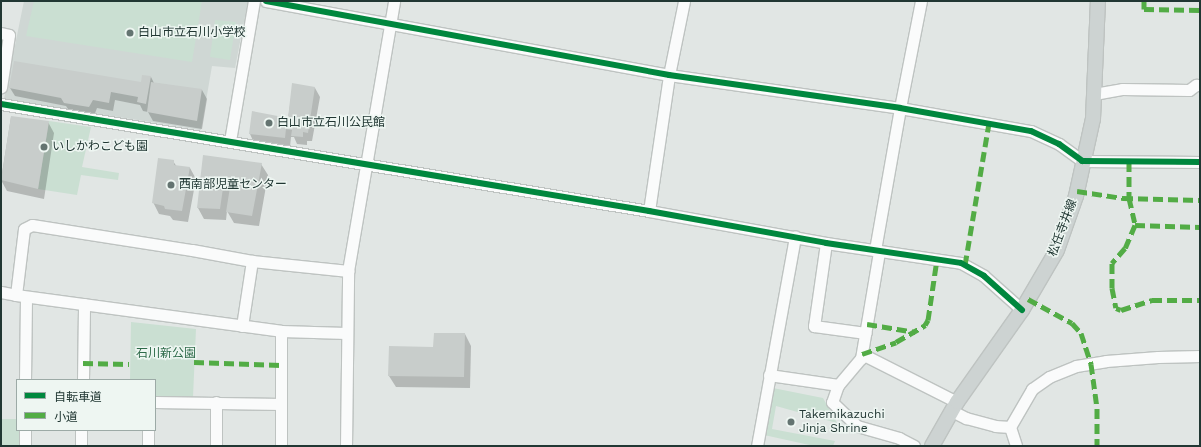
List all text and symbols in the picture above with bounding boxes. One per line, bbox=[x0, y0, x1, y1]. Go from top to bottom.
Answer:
place label: 白山市立石川小学校 bbox=[138, 26, 246, 40]
marker: 白山市立石川小学校 bbox=[125, 28, 135, 38]
place label: 白山市立石川公民館 bbox=[277, 116, 385, 130]
marker: 白山市立石川公民館 bbox=[264, 118, 274, 128]
place label: いしかわこども園 bbox=[52, 140, 148, 154]
marker: いしかわこども園 bbox=[39, 142, 49, 152]
place label: 西南部児童センター bbox=[179, 178, 287, 192]
marker: 西南部児童センター bbox=[166, 180, 176, 190]
street label: 松任寺井線 bbox=[1046, 197, 1080, 259]
park label: 石川新公園 bbox=[136, 347, 196, 361]
legend bbox=[16, 379, 156, 431]
text: 自転車道 bbox=[54, 390, 102, 404]
place label: Takemikazuchi Jinja Shrine bbox=[799, 408, 885, 436]
text: 小道 bbox=[54, 410, 78, 424]
marker: Takemikazuchi Jinja Shrine bbox=[786, 417, 796, 427]

